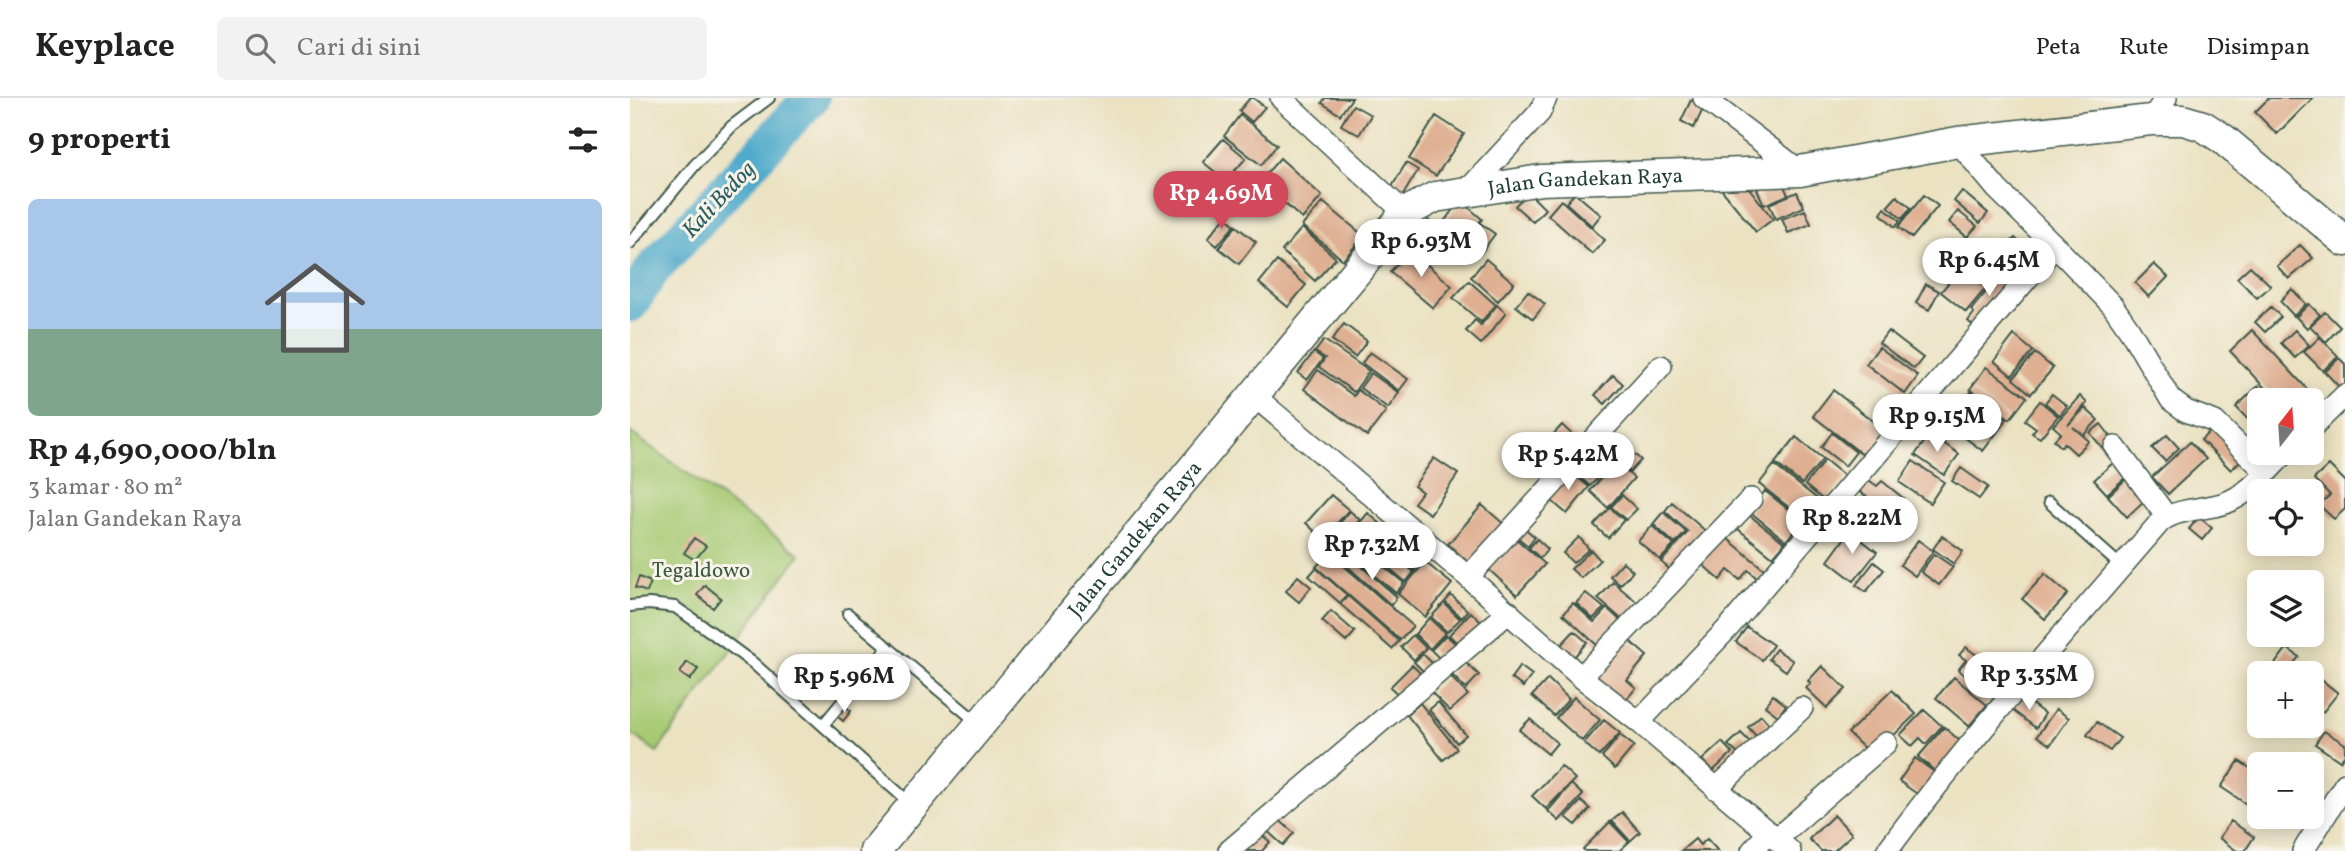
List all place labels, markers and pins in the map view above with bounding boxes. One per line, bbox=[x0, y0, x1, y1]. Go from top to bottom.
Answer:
pin: Rp 4.69M bbox=[1149, 172, 1293, 231]
pin: Rp 6.93M bbox=[1349, 220, 1493, 279]
pin: Rp 6.45M bbox=[1917, 238, 2061, 298]
pin: Rp 9.15M bbox=[1865, 394, 2009, 454]
pin: Rp 5.42M bbox=[1496, 432, 1640, 492]
pin: Rp 8.22M bbox=[1780, 496, 1924, 556]
pin: Rp 7.32M bbox=[1300, 522, 1444, 582]
pin: Rp 3.35M bbox=[1957, 652, 2101, 712]
pin: Rp 5.96M bbox=[772, 654, 916, 714]

